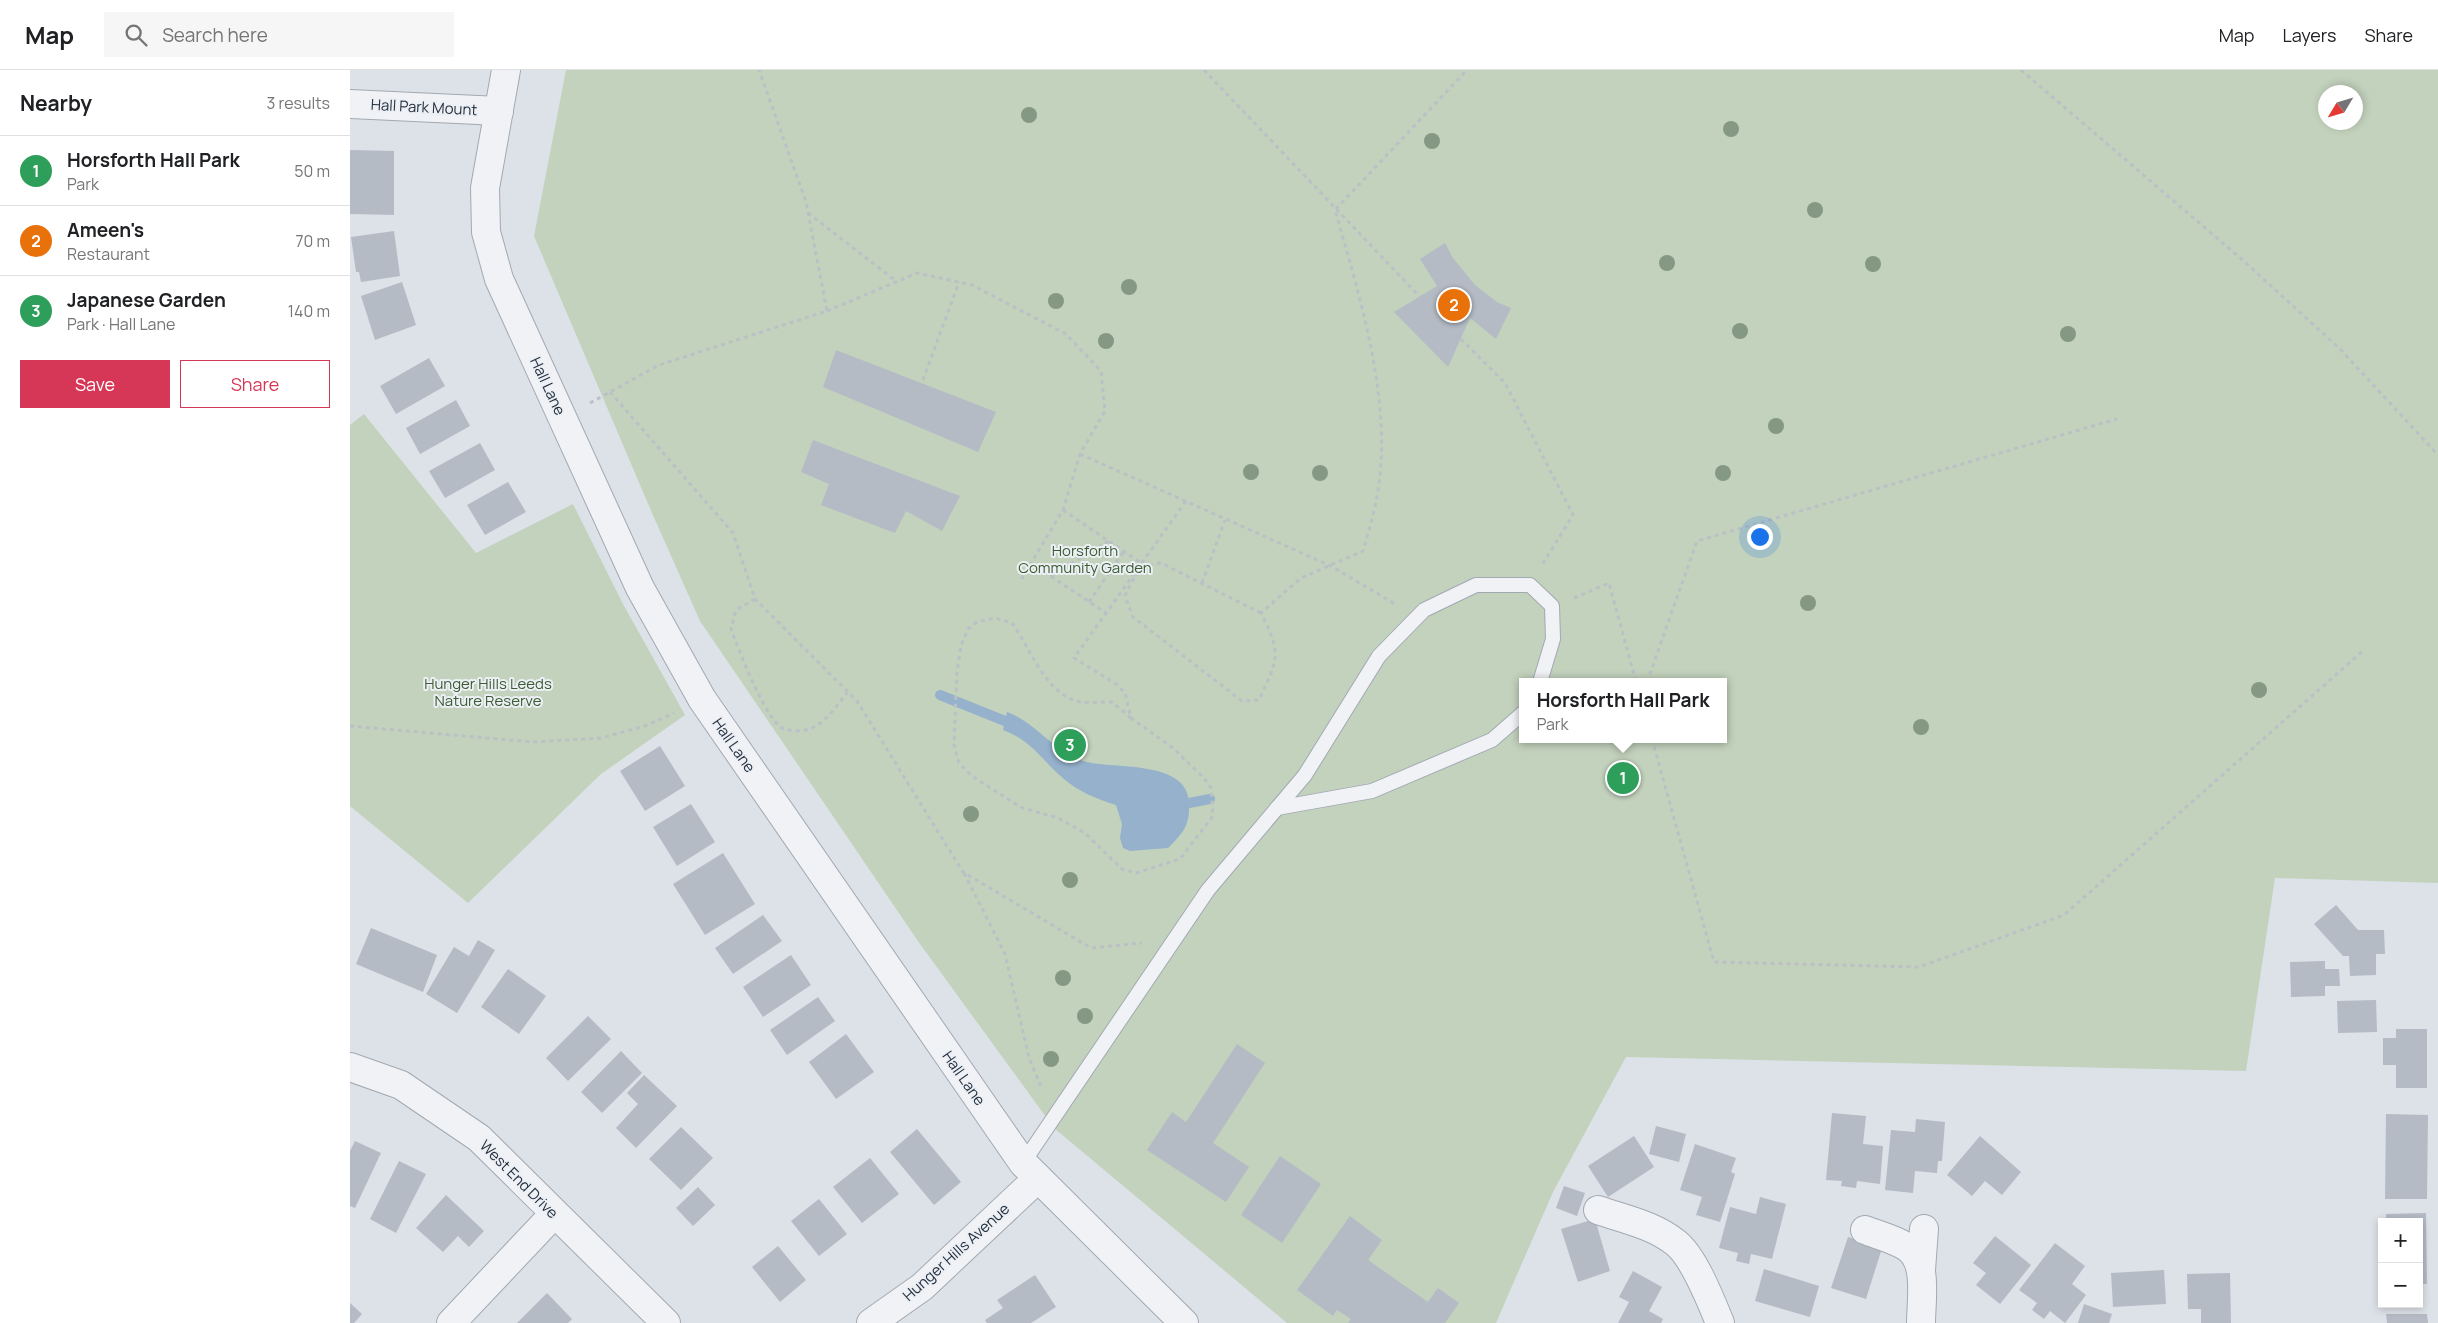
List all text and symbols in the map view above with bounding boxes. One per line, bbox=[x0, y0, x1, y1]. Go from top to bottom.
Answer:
search box bbox=[104, 12, 454, 57]
text: Map bbox=[25, 18, 74, 51]
icon: search bbox=[122, 21, 150, 49]
text: Search here bbox=[162, 22, 268, 48]
text: Map bbox=[2219, 23, 2254, 47]
text: Layers bbox=[2282, 23, 2336, 47]
text: Share bbox=[2364, 23, 2413, 47]
north arrow bbox=[2318, 85, 2363, 130]
text: Nearby bbox=[20, 89, 92, 117]
text: 3 results bbox=[267, 92, 330, 114]
street label: Hall Park Mount bbox=[370, 94, 478, 120]
text: Horsforth Hall Park bbox=[67, 147, 240, 173]
text: 1 bbox=[32, 160, 40, 182]
text: 50 m bbox=[294, 160, 330, 182]
text: Park bbox=[67, 173, 99, 195]
text: Ameen's bbox=[67, 217, 144, 243]
text: 2 bbox=[31, 230, 41, 252]
text: 70 m bbox=[295, 230, 330, 252]
text: Restaurant bbox=[67, 243, 150, 265]
pin: 2 bbox=[1438, 286, 1470, 324]
text: Japanese Garden bbox=[67, 287, 226, 313]
text: 3 bbox=[31, 300, 41, 322]
text: 140 m bbox=[288, 300, 330, 322]
text: Park · Hall Lane bbox=[67, 313, 175, 335]
street label: Hall Lane bbox=[525, 353, 571, 419]
button: Save bbox=[20, 360, 170, 408]
button: Share bbox=[180, 360, 330, 408]
your location bbox=[1747, 524, 1773, 550]
park label: Horsforth Community Garden bbox=[1018, 540, 1152, 578]
park label: Hunger Hills Leeds Nature Reserve bbox=[424, 673, 552, 711]
popup bbox=[1519, 678, 1727, 743]
text: Horsforth Hall Park bbox=[1537, 687, 1709, 713]
street label: Hall Lane bbox=[708, 713, 761, 777]
text: Park bbox=[1537, 713, 1569, 735]
pin: 3 bbox=[1054, 726, 1086, 764]
pin: 1 bbox=[1607, 759, 1639, 797]
street label: Hall Lane bbox=[938, 1046, 991, 1110]
street label: West End Drive bbox=[475, 1135, 563, 1223]
street label: Hunger Hills Avenue bbox=[898, 1198, 1014, 1306]
map controls bbox=[2378, 1218, 2423, 1308]
button: + bbox=[2378, 1218, 2423, 1263]
button: − bbox=[2378, 1263, 2423, 1308]

